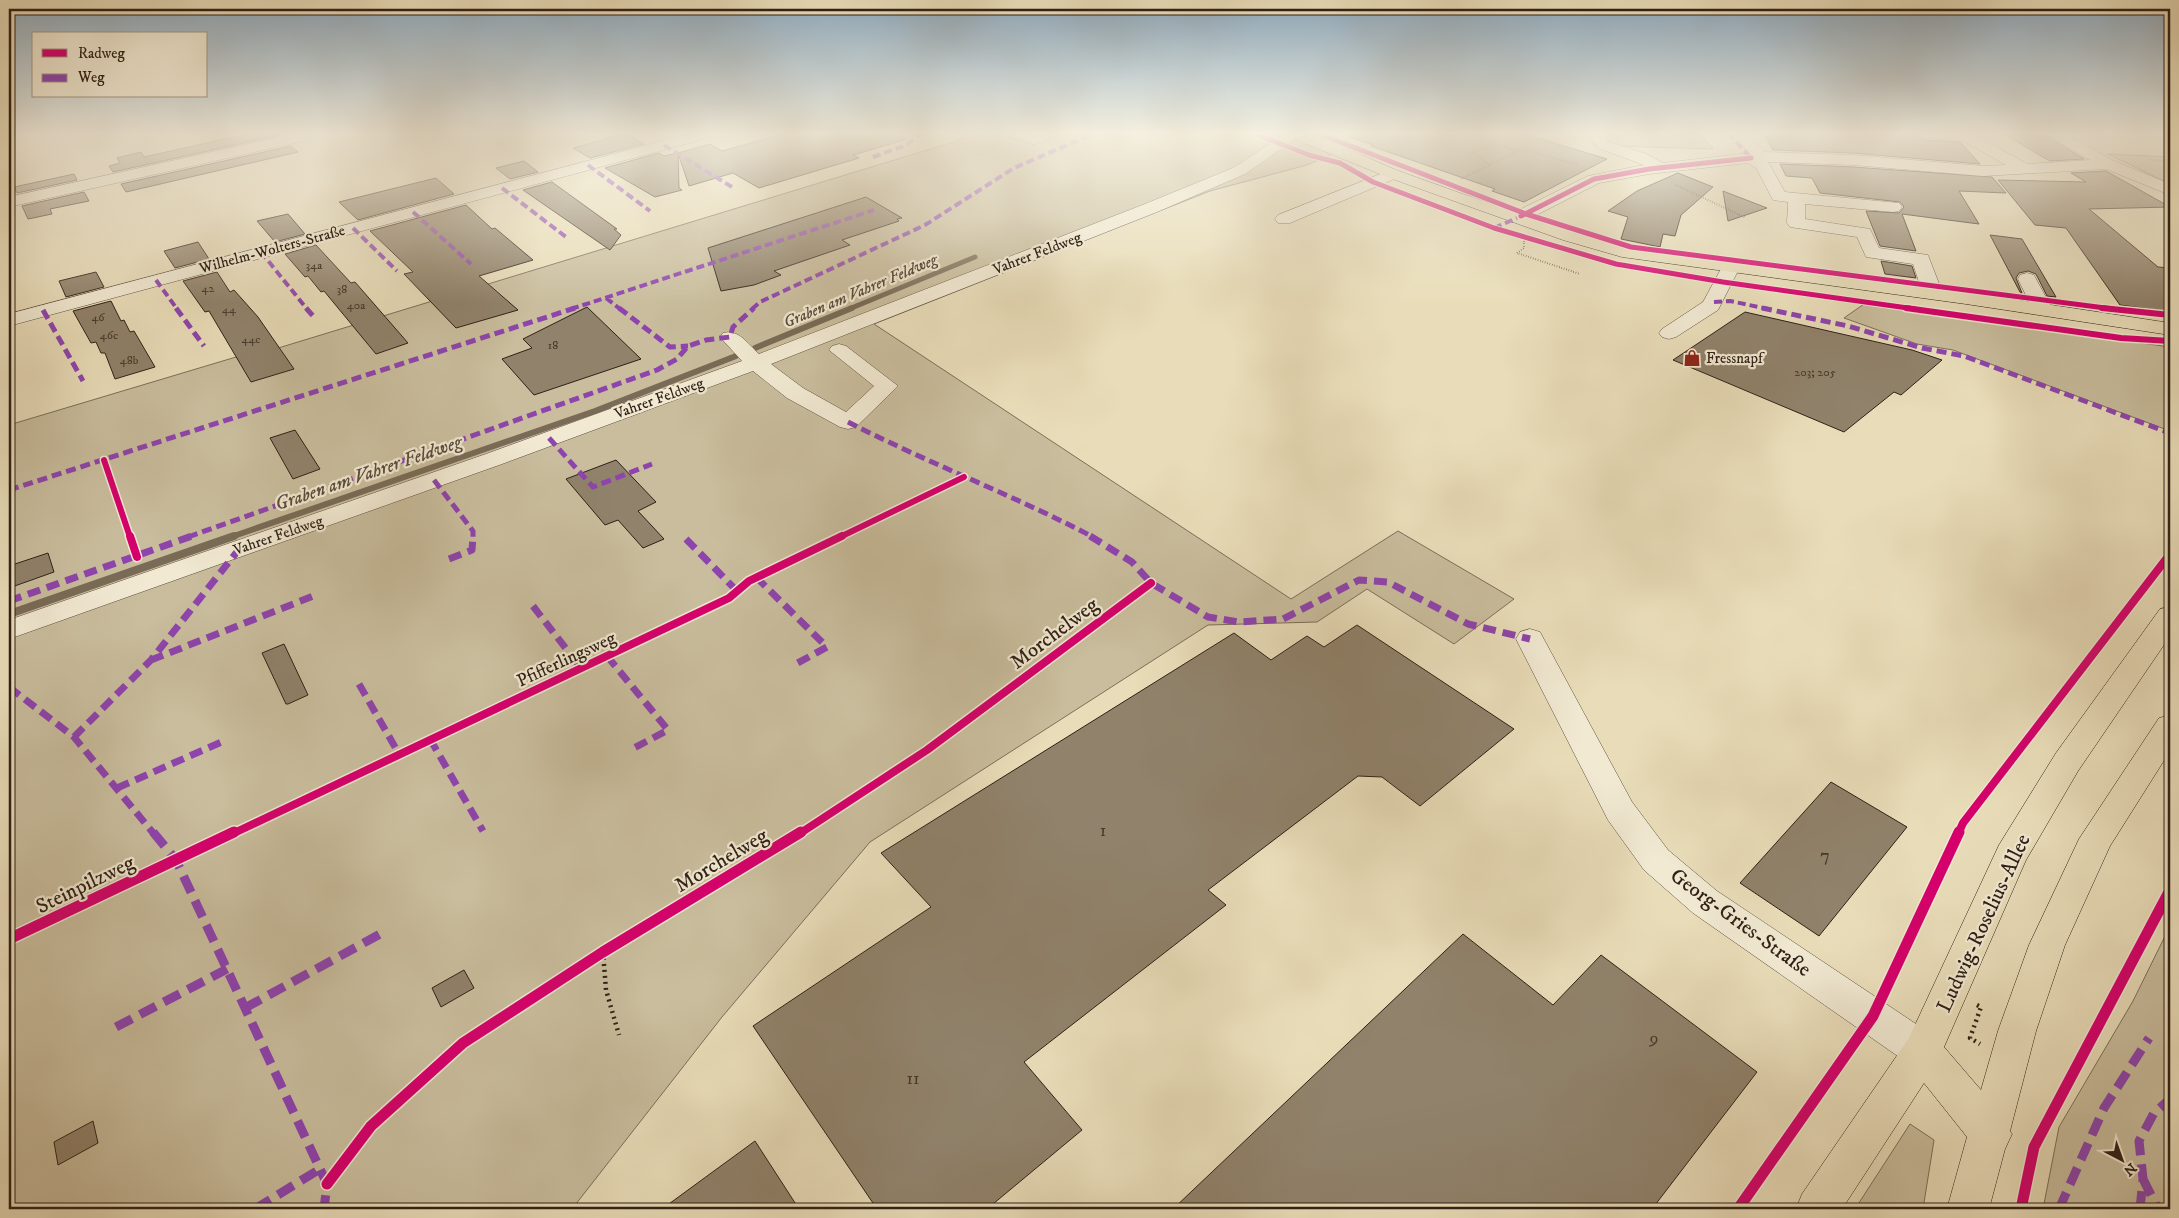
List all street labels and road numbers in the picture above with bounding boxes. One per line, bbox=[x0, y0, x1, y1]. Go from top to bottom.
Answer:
street label: Wilhelm-Wolters-Straße bbox=[196, 221, 347, 278]
street label: Vahrer Feldweg bbox=[989, 228, 1085, 279]
street label: Vahrer Feldweg bbox=[611, 373, 707, 424]
street label: Vahrer Feldweg bbox=[230, 511, 326, 560]
street label: Morchelweg bbox=[1005, 592, 1105, 675]
street label: Pfifferlingsweg bbox=[513, 627, 620, 692]
street label: Morchelweg bbox=[670, 823, 773, 899]
street label: Ludwig-Roselius-Allee bbox=[1931, 830, 2037, 1017]
street label: Steinpilzweg bbox=[32, 850, 140, 920]
street label: Georg-Gries-Straße bbox=[1665, 863, 1816, 983]

